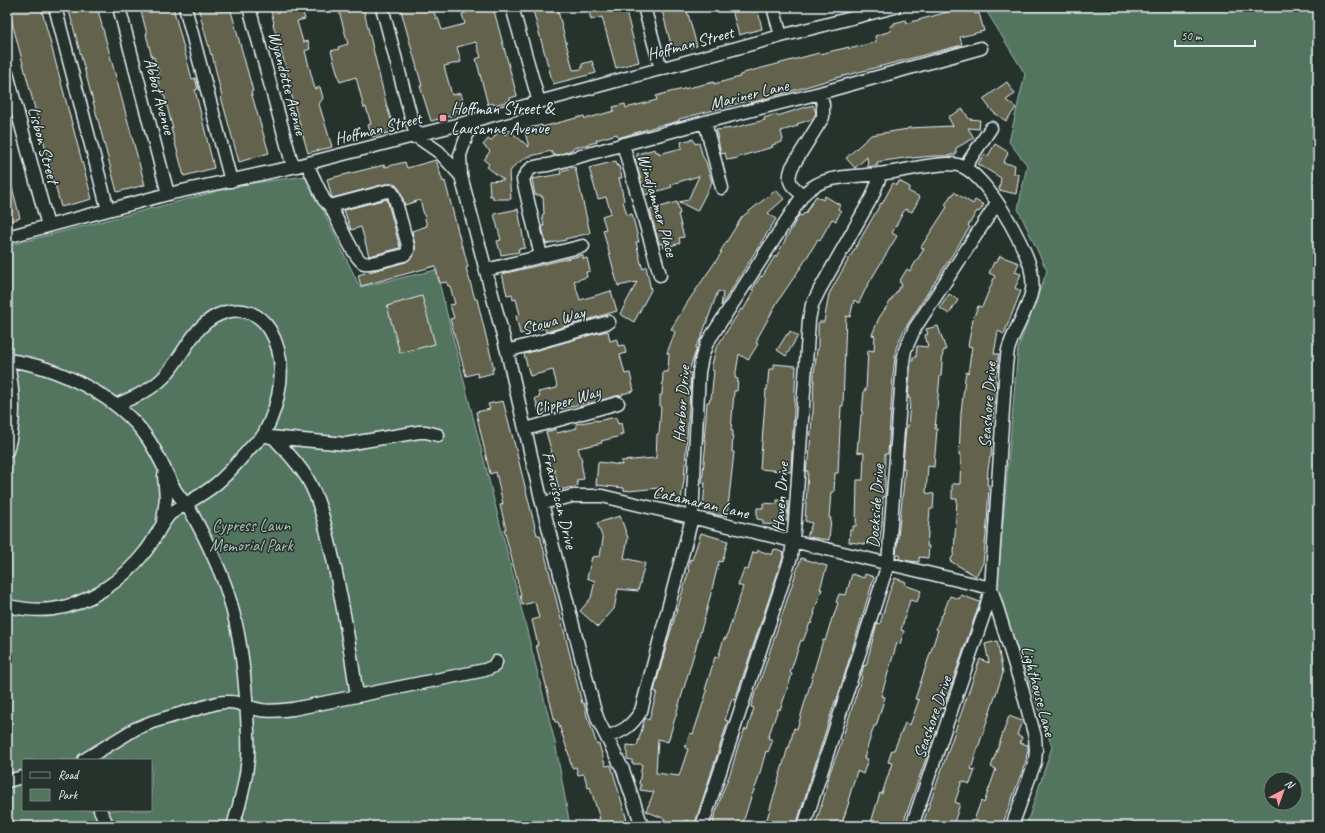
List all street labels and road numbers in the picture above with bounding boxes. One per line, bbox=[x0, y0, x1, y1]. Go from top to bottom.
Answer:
street label: Hoffman Street bbox=[644, 21, 738, 65]
street label: Wyandotte Avenue bbox=[264, 29, 312, 138]
street label: Abbot Avenue bbox=[139, 56, 180, 138]
street label: Mariner Lane bbox=[708, 74, 792, 114]
street label: Lisbon Street bbox=[23, 104, 64, 188]
street label: Hoffman Street bbox=[332, 107, 426, 149]
street label: Windjammer Place bbox=[633, 151, 683, 260]
street label: Stowa Way bbox=[519, 301, 588, 340]
street label: Seashore Drive bbox=[974, 360, 1001, 449]
street label: Harbor Drive bbox=[668, 363, 695, 443]
street label: Clipper Way bbox=[532, 381, 604, 420]
street label: Franciscan Drive bbox=[537, 449, 582, 552]
street label: Haven Drive bbox=[768, 460, 794, 533]
street label: Dockside Drive bbox=[862, 462, 889, 549]
street label: Catamaran Lane bbox=[651, 481, 752, 524]
street label: Lighthouse Lane bbox=[1016, 644, 1061, 740]
street label: Seashore Drive bbox=[909, 672, 957, 761]

